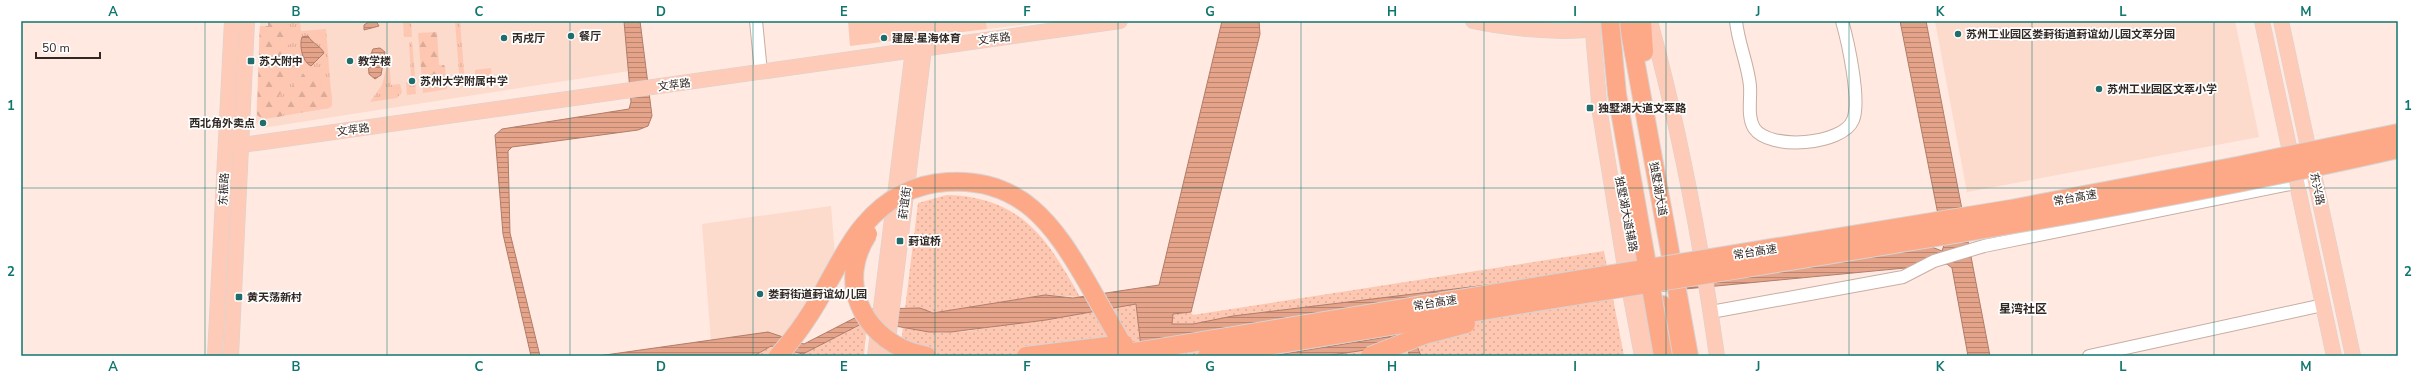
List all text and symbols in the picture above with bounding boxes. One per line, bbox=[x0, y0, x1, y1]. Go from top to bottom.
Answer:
text: A bbox=[108, 3, 118, 21]
text: B bbox=[292, 3, 301, 21]
text: C bbox=[475, 3, 484, 21]
text: D bbox=[656, 3, 666, 21]
text: E bbox=[840, 3, 848, 21]
text: F bbox=[1023, 3, 1031, 21]
text: G bbox=[1205, 3, 1215, 21]
text: H bbox=[1387, 3, 1397, 21]
text: I bbox=[1573, 3, 1577, 21]
text: J bbox=[1755, 3, 1760, 21]
text: K bbox=[1936, 3, 1945, 21]
text: L bbox=[2119, 3, 2127, 21]
text: M bbox=[2300, 3, 2312, 21]
place label: 苏州工业园区娄葑街道葑谊幼儿园文萃分园 bbox=[1966, 27, 2175, 42]
place label: 餐厅 bbox=[579, 29, 601, 44]
street label: 文萃路 bbox=[977, 29, 1011, 49]
marker: 苏州工业园区娄葑街道葑谊幼儿园文萃分园 bbox=[1953, 29, 1963, 39]
place label: 丙戌厅 bbox=[512, 31, 545, 46]
marker: 餐厅 bbox=[566, 31, 576, 41]
place label: 建屋·星海体育 bbox=[892, 31, 961, 46]
marker: 丙戌厅 bbox=[499, 33, 509, 43]
marker: 建屋·星海体育 bbox=[879, 33, 889, 43]
scale bar bbox=[36, 34, 100, 60]
text: 50 m bbox=[42, 40, 70, 56]
place label: 苏大附中 bbox=[259, 54, 303, 69]
place label: 教学楼 bbox=[358, 54, 391, 69]
marker: 苏大附中 bbox=[246, 56, 256, 66]
marker: 教学楼 bbox=[345, 56, 355, 66]
place label: 苏州大学附属中学 bbox=[420, 74, 508, 89]
street label: 文萃路 bbox=[657, 75, 691, 95]
marker: 苏州大学附属中学 bbox=[407, 76, 417, 86]
place label: 苏州工业园区文萃小学 bbox=[2107, 82, 2217, 97]
marker: 苏州工业园区文萃小学 bbox=[2094, 84, 2104, 94]
text: 1 bbox=[7, 97, 15, 115]
text: 1 bbox=[2404, 97, 2412, 115]
place label: 独墅湖大道文萃路 bbox=[1598, 101, 1687, 116]
marker: 独墅湖大道文萃路 bbox=[1585, 103, 1595, 113]
place label: 西北角外卖点 bbox=[189, 116, 255, 131]
marker: 西北角外卖点 bbox=[258, 118, 268, 128]
street label: 文萃路 bbox=[336, 120, 370, 140]
street label: 独墅湖大道 bbox=[1646, 161, 1670, 217]
street label: 东兴路 bbox=[2306, 171, 2328, 207]
street label: 东振路 bbox=[216, 172, 232, 206]
street label: 独墅湖大道辅路 bbox=[1611, 175, 1641, 253]
street label: 葑谊街 bbox=[896, 186, 914, 220]
street label: 常台高速 bbox=[2052, 187, 2098, 209]
place label: 葑谊桥 bbox=[908, 234, 941, 249]
marker: 葑谊桥 bbox=[895, 236, 905, 246]
street label: 常台高速 bbox=[1732, 241, 1778, 263]
text: 2 bbox=[7, 263, 15, 281]
text: 2 bbox=[2404, 263, 2412, 281]
place label: 娄葑街道葑谊幼儿园 bbox=[768, 287, 867, 302]
marker: 娄葑街道葑谊幼儿园 bbox=[755, 289, 765, 299]
place label: 黄天荡新村 bbox=[247, 290, 302, 305]
marker: 黄天荡新村 bbox=[234, 292, 244, 302]
street label: 常台高速 bbox=[1412, 292, 1458, 314]
district label: 星湾社区 bbox=[1999, 301, 2047, 317]
text: A bbox=[108, 358, 118, 376]
text: B bbox=[292, 358, 301, 376]
text: C bbox=[475, 358, 484, 376]
text: D bbox=[656, 358, 666, 376]
text: E bbox=[840, 358, 848, 376]
text: F bbox=[1023, 358, 1031, 376]
text: G bbox=[1205, 358, 1215, 376]
text: H bbox=[1387, 358, 1397, 376]
text: I bbox=[1573, 358, 1577, 376]
text: J bbox=[1755, 358, 1760, 376]
text: K bbox=[1936, 358, 1945, 376]
text: L bbox=[2119, 358, 2127, 376]
text: M bbox=[2300, 358, 2312, 376]

